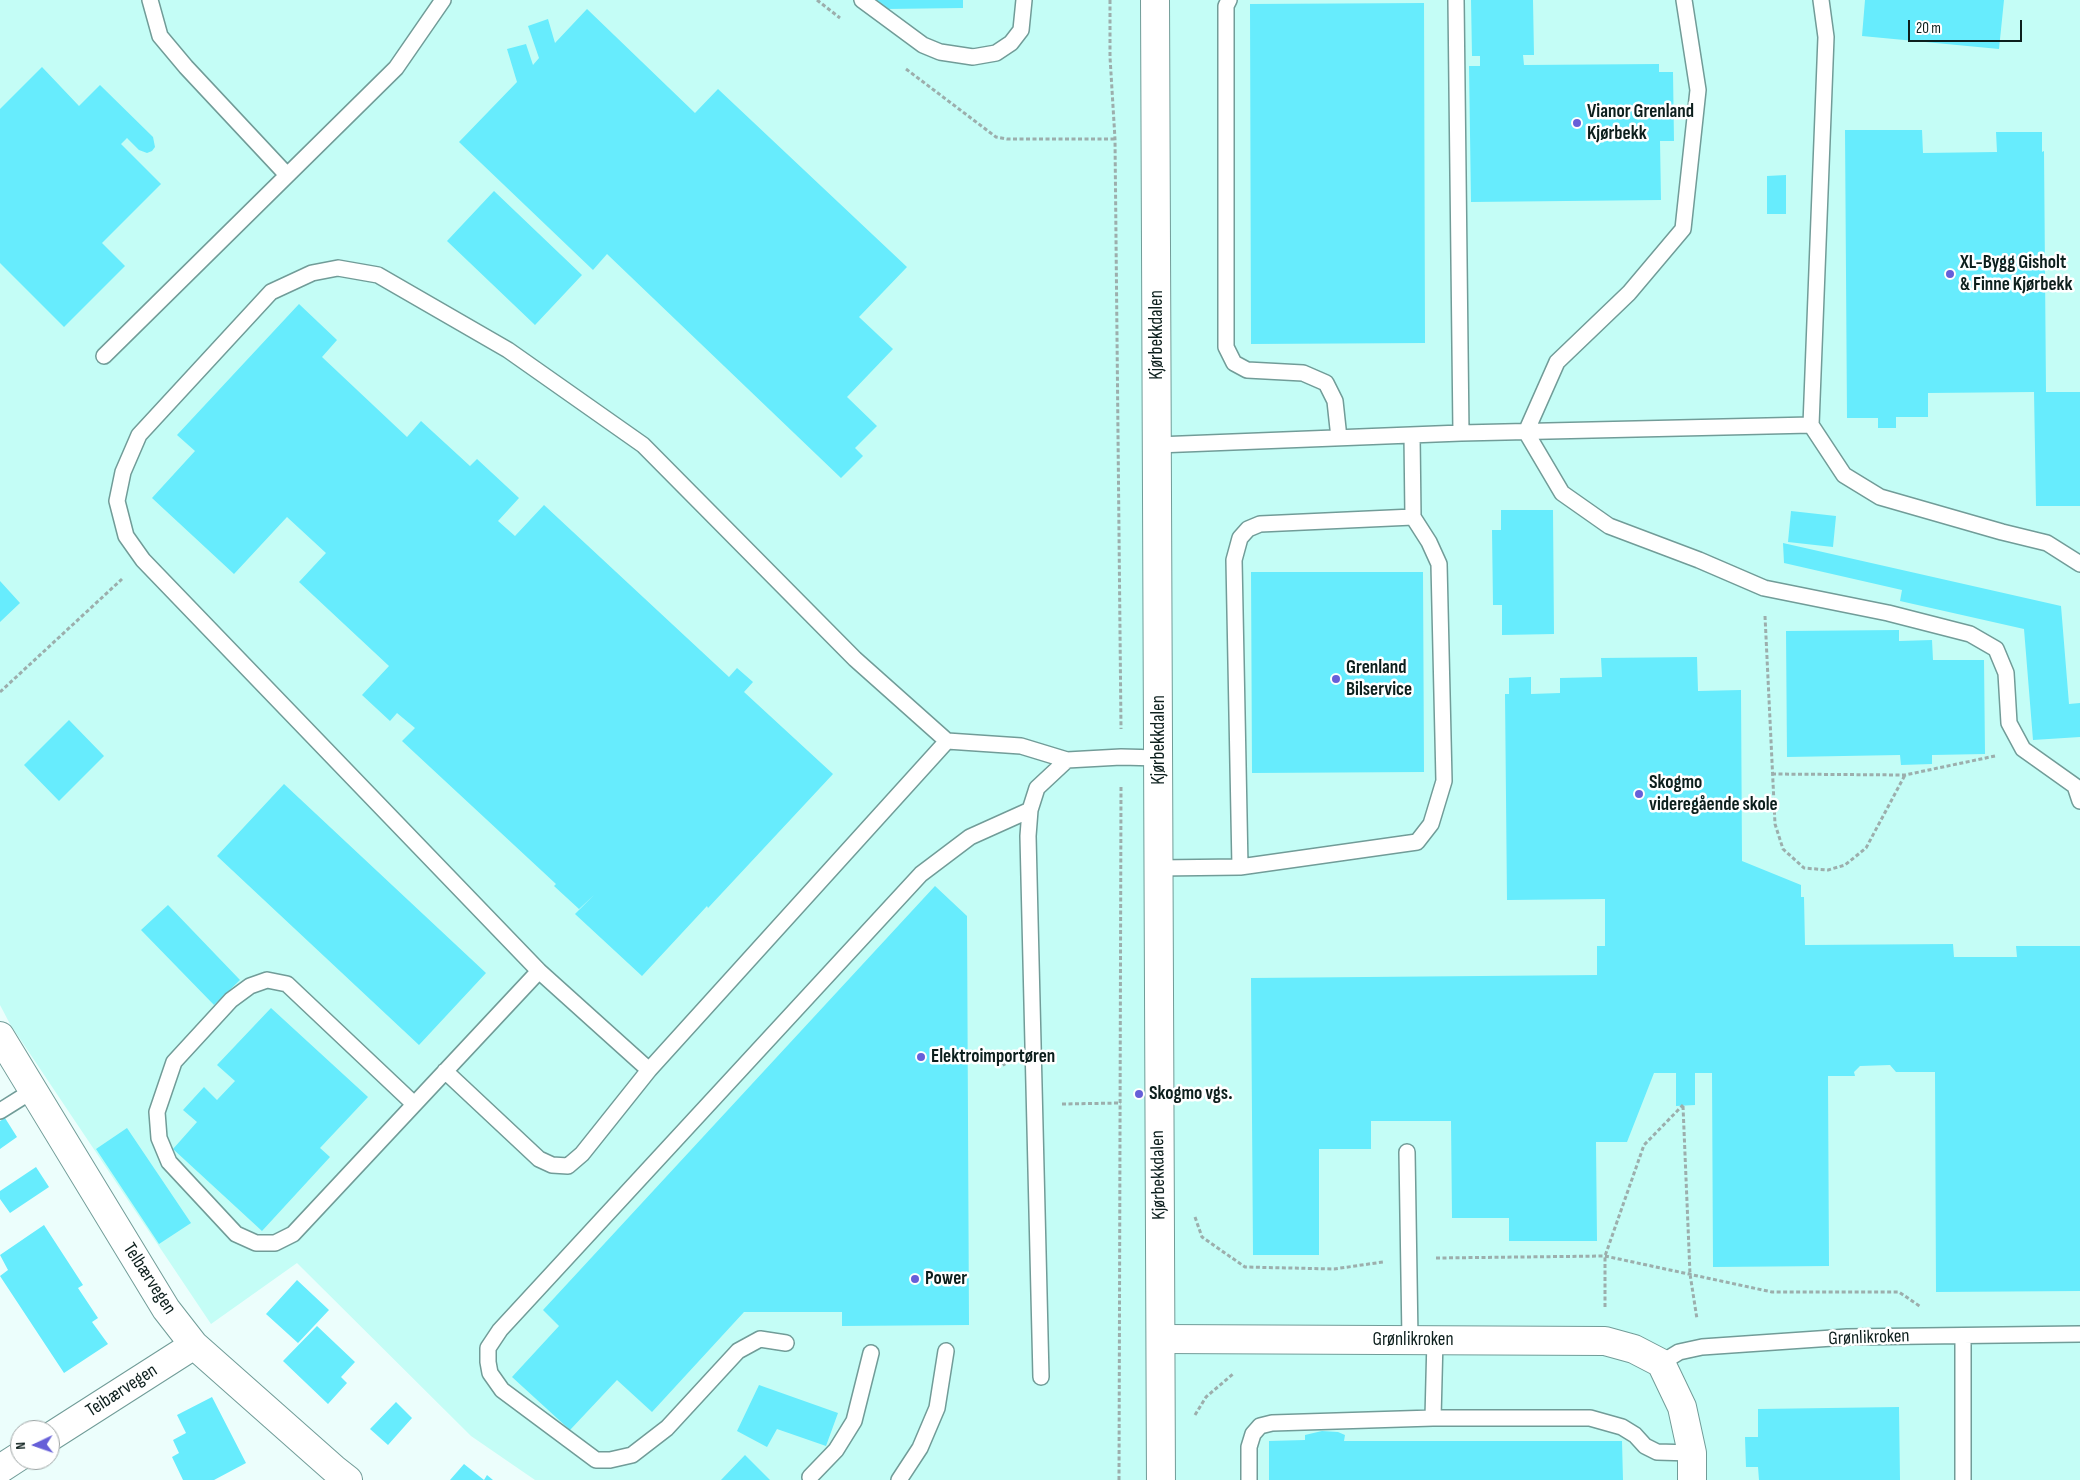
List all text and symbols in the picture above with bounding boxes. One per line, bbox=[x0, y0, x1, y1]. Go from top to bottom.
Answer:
scale bar bbox=[1910, 10, 2024, 42]
text: 20 m bbox=[1916, 19, 1941, 38]
place label: Vianor Grenland Kjørbekk bbox=[1587, 101, 1694, 145]
marker: Vianor Grenland Kjørbekk bbox=[1571, 117, 1583, 129]
place label: XL-Bygg Gisholt & Finne Kjørbekk bbox=[1960, 252, 2073, 296]
marker: XL-Bygg Gisholt & Finne Kjørbekk bbox=[1944, 268, 1956, 280]
street label: Kjørbekkdalen bbox=[1146, 290, 1168, 380]
place label: Grenland Bilservice bbox=[1346, 657, 1412, 701]
marker: Grenland Bilservice bbox=[1330, 673, 1342, 685]
street label: Kjørbekkdalen bbox=[1148, 695, 1170, 785]
place label: Skogmo videregående skole bbox=[1649, 772, 1778, 816]
marker: Skogmo videregående skole bbox=[1633, 788, 1645, 800]
place label: Elektroimportøren bbox=[931, 1046, 1055, 1068]
marker: Elektroimportøren bbox=[915, 1051, 927, 1063]
place label: Skogmo vgs. bbox=[1149, 1083, 1232, 1105]
marker: Skogmo vgs. bbox=[1133, 1088, 1145, 1100]
street label: Kjørbekkdalen bbox=[1147, 1130, 1171, 1220]
street label: Telbærvegen bbox=[117, 1239, 181, 1319]
place label: Power bbox=[925, 1268, 967, 1290]
marker: Power bbox=[909, 1273, 921, 1285]
street label: Grønlikroken bbox=[1828, 1325, 1910, 1351]
street label: Grønlikroken bbox=[1372, 1329, 1454, 1351]
street label: Teibærvegen bbox=[82, 1359, 162, 1423]
north arrow bbox=[10, 1420, 60, 1470]
text: N bbox=[12, 1442, 29, 1450]

